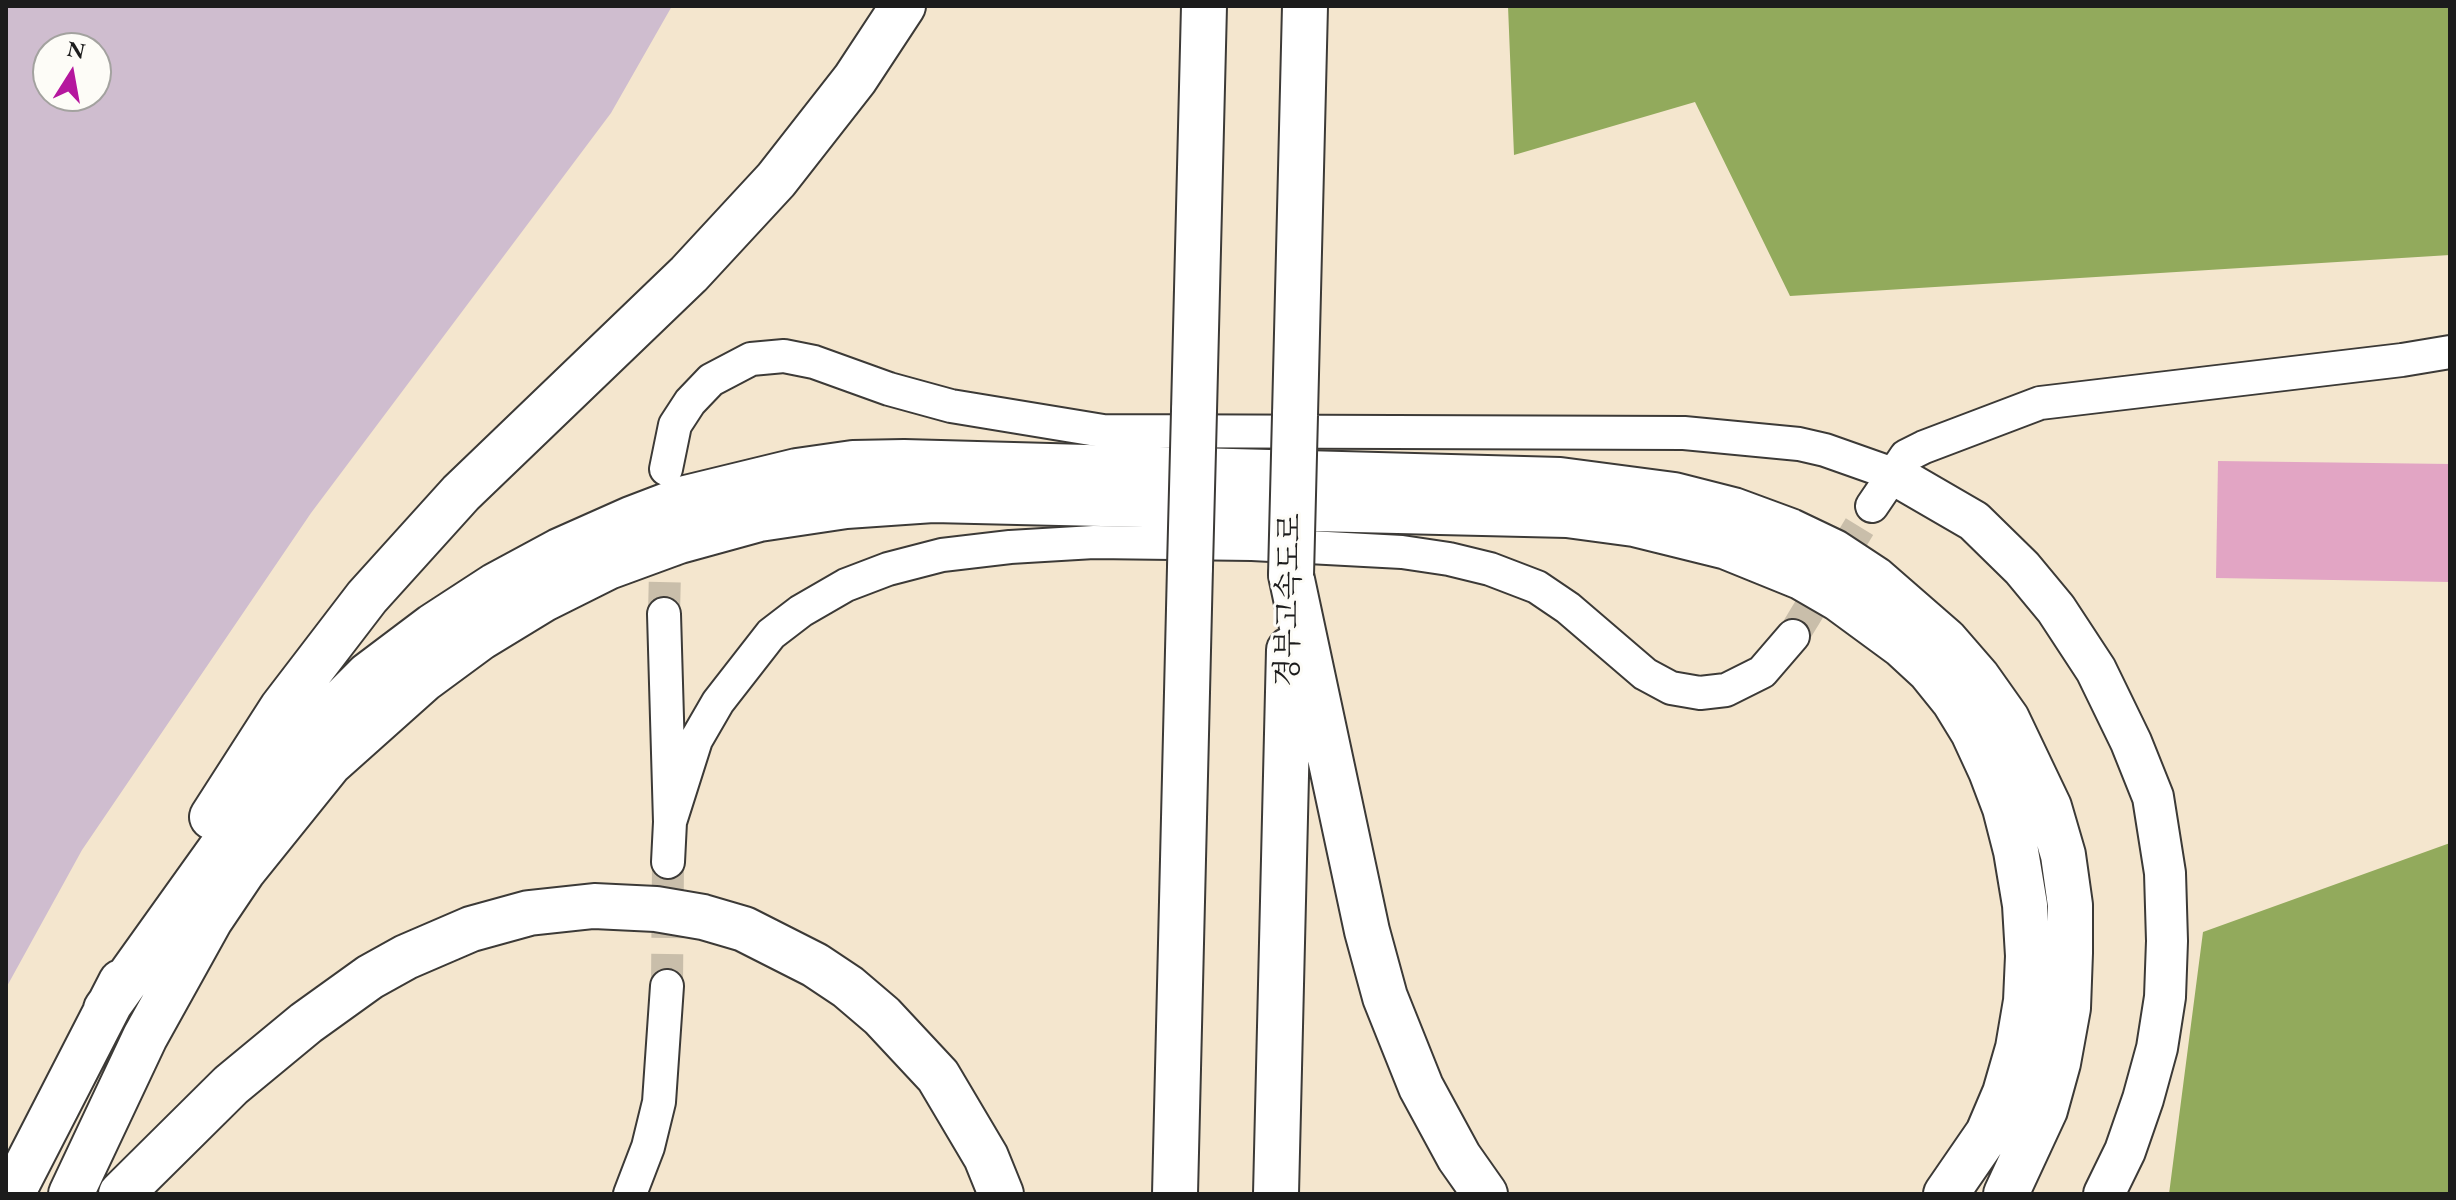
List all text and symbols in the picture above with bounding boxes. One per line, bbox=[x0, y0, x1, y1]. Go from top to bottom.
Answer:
north arrow bbox=[32, 32, 112, 112]
text: N bbox=[65, 34, 88, 66]
street label: 경부고속도로 bbox=[1270, 513, 1310, 687]

